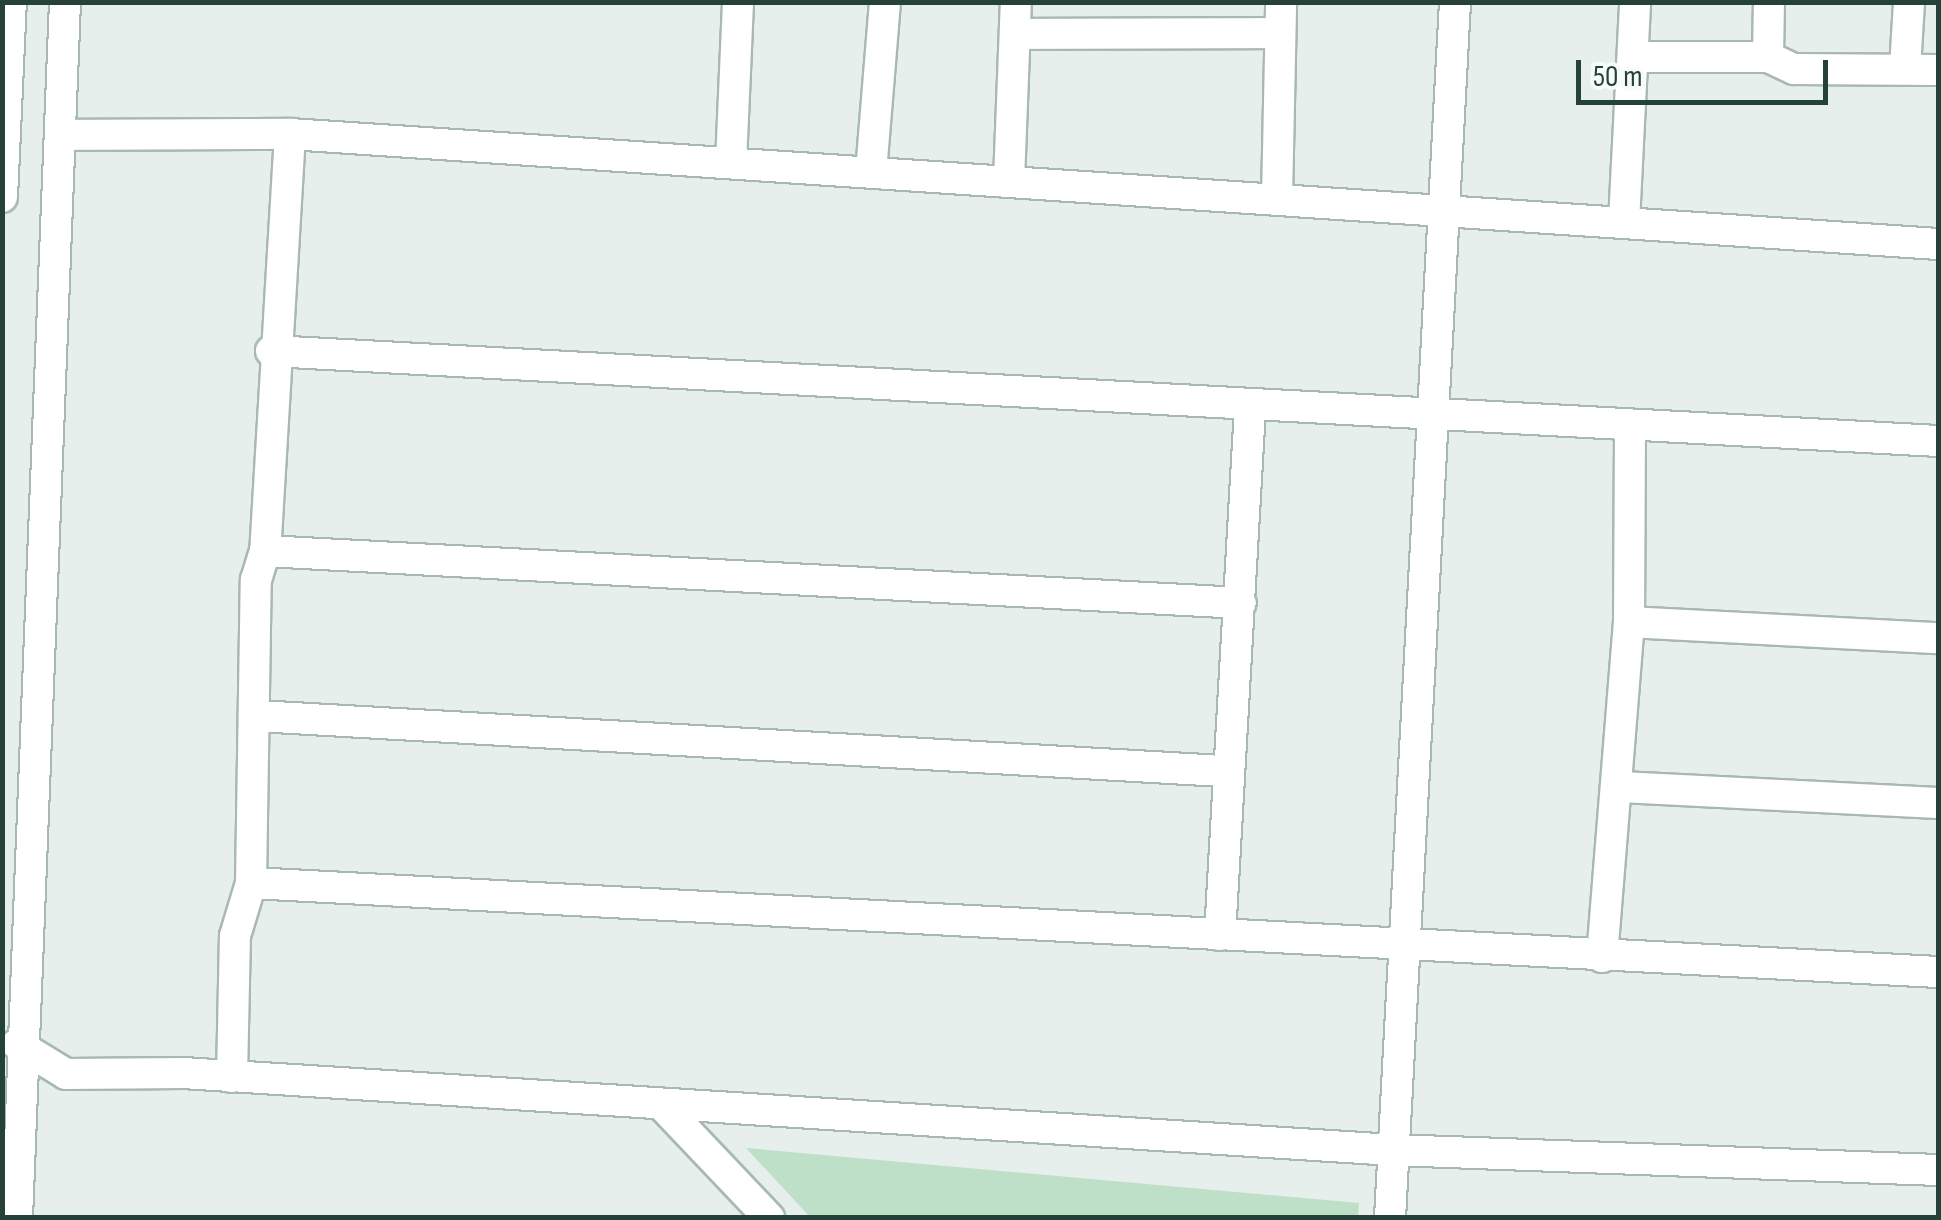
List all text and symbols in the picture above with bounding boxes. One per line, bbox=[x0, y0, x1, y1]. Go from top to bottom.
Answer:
scale bar bbox=[1581, 40, 1834, 102]
text: 50 m bbox=[1593, 59, 1642, 95]

